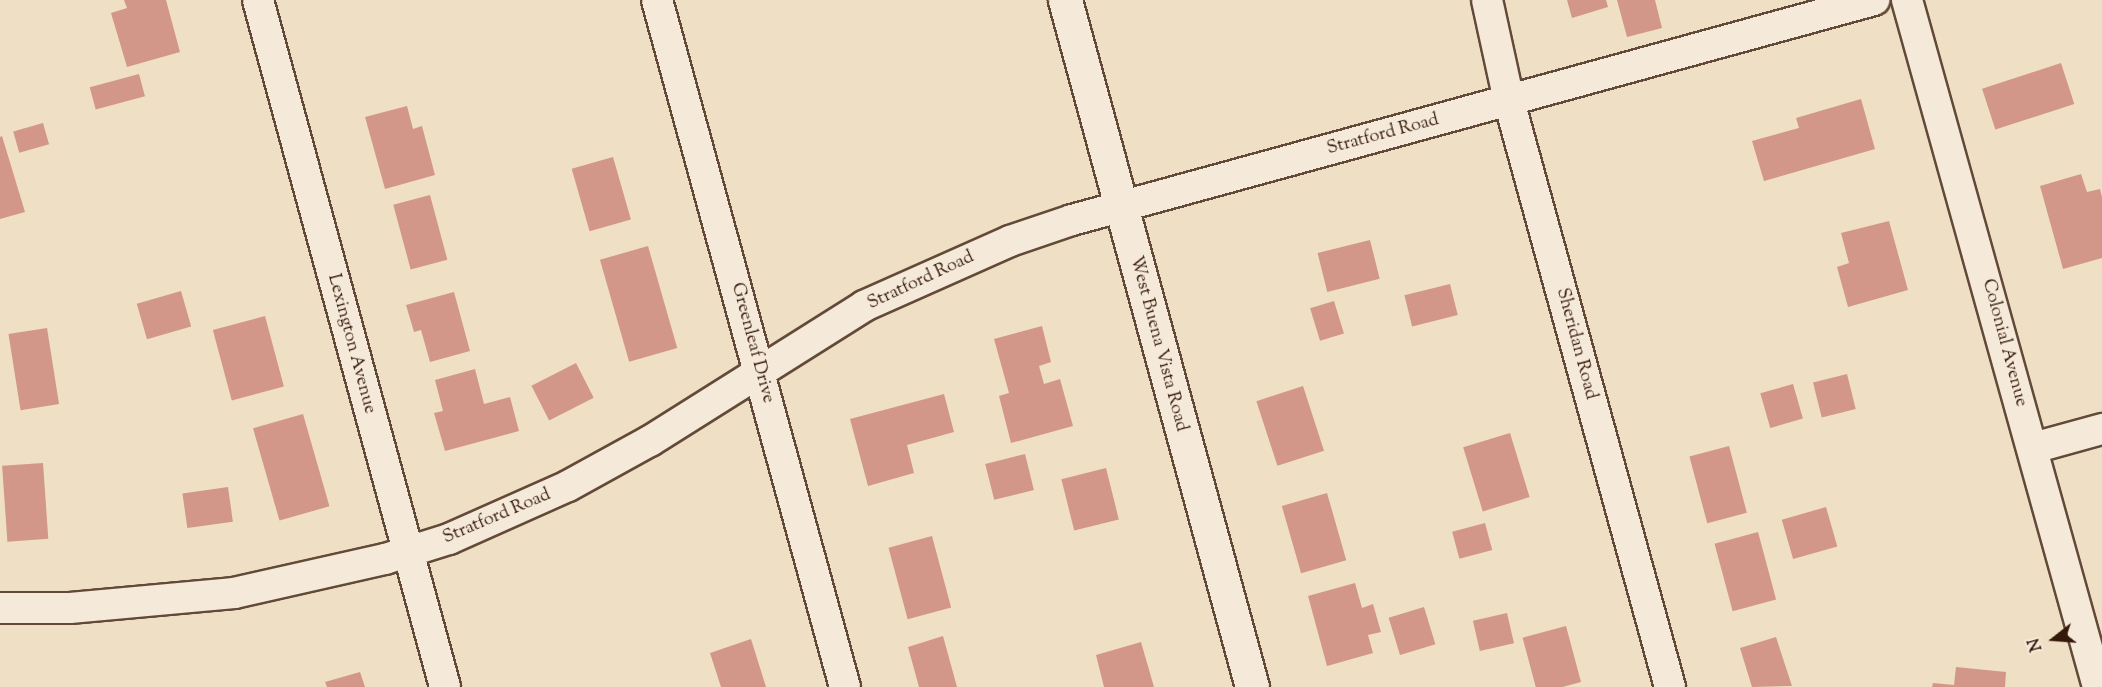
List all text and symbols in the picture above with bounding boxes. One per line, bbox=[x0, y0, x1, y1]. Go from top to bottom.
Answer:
street label: Stratford Road bbox=[1325, 110, 1441, 160]
street label: Stratford Road bbox=[864, 247, 978, 315]
street label: West Buena Vista Road bbox=[1124, 254, 1192, 434]
street label: Lexington Avenue bbox=[322, 272, 380, 416]
street label: Colonial Avenue bbox=[1977, 277, 2031, 409]
street label: Greenleaf Drive bbox=[726, 280, 778, 406]
street label: Sheridan Road bbox=[1551, 286, 1601, 402]
street label: Stratford Road bbox=[440, 485, 554, 549]
north arrow bbox=[2024, 609, 2084, 669]
text: N bbox=[2023, 635, 2049, 654]

